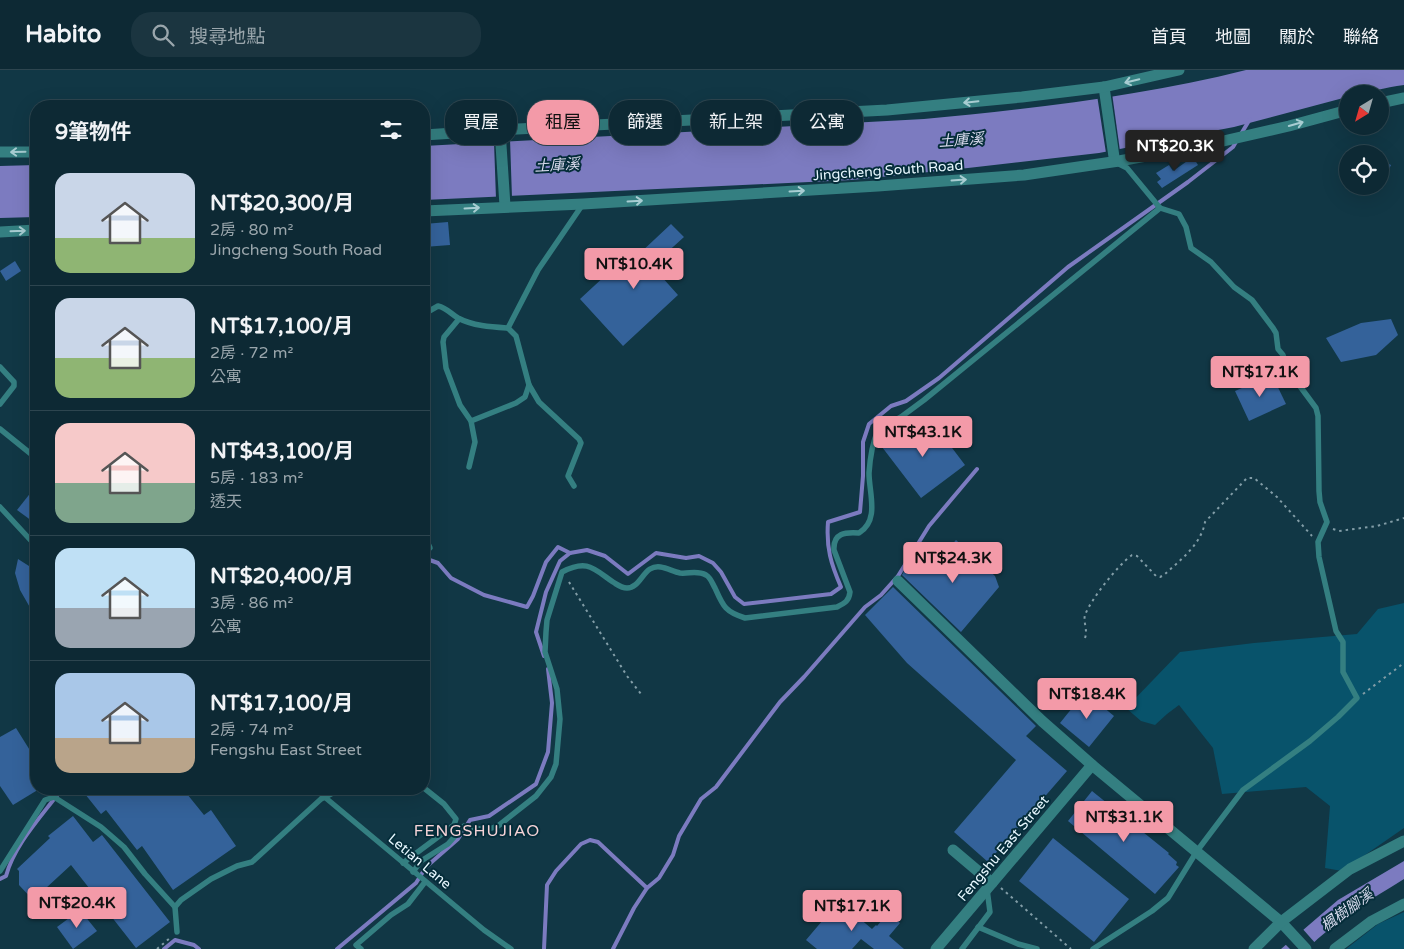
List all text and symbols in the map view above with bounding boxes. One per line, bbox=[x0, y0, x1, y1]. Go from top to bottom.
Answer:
search box bbox=[131, 12, 481, 57]
text: Habito bbox=[25, 20, 101, 49]
icon: search bbox=[149, 21, 177, 49]
text: 搜尋地點 bbox=[189, 26, 265, 48]
text: 首頁 bbox=[1151, 26, 1187, 48]
text: 地圖 bbox=[1215, 26, 1251, 48]
text: 關於 bbox=[1279, 26, 1315, 48]
text: 聯絡 bbox=[1343, 26, 1379, 48]
one-way arrow bbox=[1124, 77, 1140, 86]
north arrow bbox=[1339, 85, 1389, 135]
map controls bbox=[1339, 85, 1389, 195]
one-way arrow bbox=[963, 97, 979, 107]
chip: 買屋 bbox=[445, 100, 517, 145]
chip: 租屋 bbox=[527, 100, 599, 145]
chip: 篩選 bbox=[609, 100, 681, 145]
chip: 新上架 bbox=[691, 100, 781, 145]
chip: 公寓 bbox=[791, 100, 863, 145]
icon: filters bbox=[377, 116, 405, 144]
one-way arrow bbox=[1287, 119, 1303, 129]
text: 9筆物件 bbox=[55, 120, 131, 145]
water label: 土庫溪 bbox=[938, 129, 986, 151]
pin: NT$20.3K bbox=[1123, 129, 1227, 172]
text: NT$20.3K bbox=[1136, 136, 1214, 156]
button: locate bbox=[1339, 145, 1389, 195]
one-way arrow bbox=[10, 147, 26, 157]
water label: 土庫溪 bbox=[534, 155, 582, 175]
street label: Jingcheng South Road bbox=[812, 157, 964, 184]
one-way arrow bbox=[951, 175, 967, 184]
one-way arrow bbox=[789, 186, 805, 195]
text: NT$20,300/月 bbox=[210, 191, 354, 216]
icon: home bbox=[95, 193, 155, 253]
one-way arrow bbox=[626, 196, 642, 205]
one-way arrow bbox=[464, 203, 480, 212]
text: 2房 · 80 m² bbox=[210, 220, 293, 240]
one-way arrow bbox=[10, 226, 26, 235]
text: Jingcheng South Road bbox=[210, 240, 382, 260]
pin: NT$10.4K bbox=[582, 248, 686, 290]
text: NT$10.4K bbox=[595, 254, 673, 274]
text: NT$17,100/月 bbox=[210, 314, 353, 339]
icon: home bbox=[95, 318, 155, 378]
text: 2房 · 72 m² bbox=[210, 343, 293, 363]
pin: NT$17.1K bbox=[1208, 356, 1312, 398]
text: NT$17.1K bbox=[1222, 362, 1298, 382]
text: 公寓 bbox=[210, 367, 242, 387]
pin: NT$43.1K bbox=[871, 416, 975, 458]
text: NT$43.1K bbox=[884, 422, 962, 442]
text: NT$43,100/月 bbox=[210, 439, 354, 464]
icon: home bbox=[95, 443, 155, 503]
text: 5房 · 183 m² bbox=[210, 468, 303, 488]
text: 透天 bbox=[210, 492, 242, 512]
pin: NT$24.3K bbox=[901, 542, 1005, 584]
text: NT$24.3K bbox=[914, 548, 992, 568]
text: NT$20,400/月 bbox=[210, 564, 354, 589]
icon: home bbox=[95, 568, 155, 628]
text: 3房 · 86 m² bbox=[210, 593, 293, 613]
text: 公寓 bbox=[210, 617, 242, 637]
pin: NT$18.4K bbox=[1035, 678, 1139, 720]
text: NT$18.4K bbox=[1048, 684, 1126, 704]
text: NT$17,100/月 bbox=[210, 691, 353, 716]
icon: home bbox=[95, 693, 155, 753]
text: 2房 · 74 m² bbox=[210, 720, 293, 740]
text: Fengshu East Street bbox=[210, 740, 362, 760]
street label: Fengshu East Street bbox=[954, 791, 1053, 905]
pin: NT$31.1K bbox=[1072, 800, 1176, 843]
text: NT$31.1K bbox=[1085, 807, 1163, 827]
district label: FENGSHUJIAO bbox=[414, 821, 540, 841]
street label: Letian Lane bbox=[385, 830, 455, 893]
water label: 楓樹腳溪 bbox=[1317, 884, 1378, 935]
pin: NT$20.4K bbox=[25, 886, 129, 929]
pin: NT$17.1K bbox=[800, 890, 904, 932]
text: NT$20.4K bbox=[38, 893, 116, 913]
text: NT$17.1K bbox=[814, 896, 890, 916]

